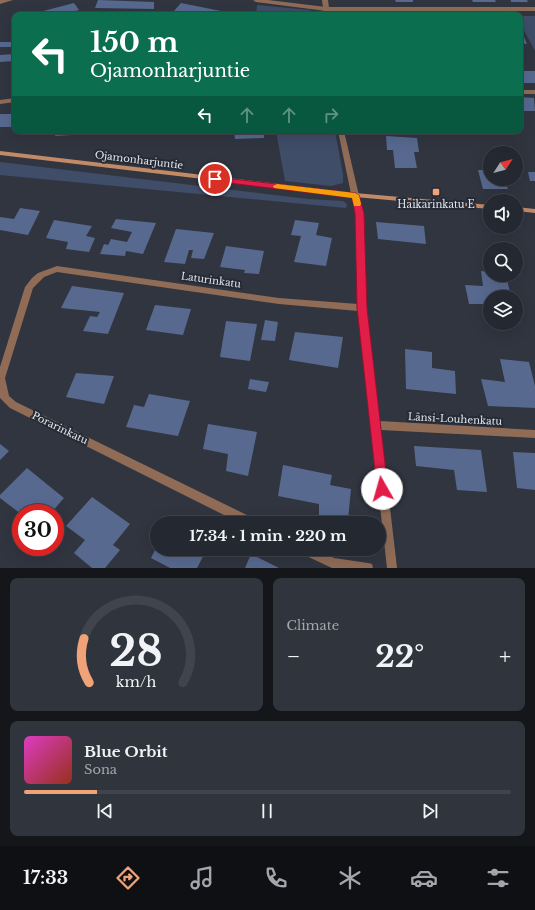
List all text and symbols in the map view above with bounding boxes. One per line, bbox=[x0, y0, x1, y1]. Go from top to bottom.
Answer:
text: 150 m bbox=[90, 25, 178, 60]
icon: left bbox=[24, 28, 76, 80]
text: Ojamonharjuntie bbox=[90, 60, 250, 82]
icon: left bbox=[194, 104, 216, 126]
icon: ahead bbox=[236, 104, 258, 126]
icon: ahead bbox=[278, 104, 300, 126]
icon: right bbox=[320, 104, 342, 126]
north arrow bbox=[483, 146, 523, 186]
map controls bbox=[483, 146, 523, 330]
street label: Ojamonharjuntie bbox=[94, 148, 184, 172]
pin bbox=[198, 162, 232, 196]
icon: arrive bbox=[204, 168, 226, 190]
marker: Haikarinkatu E bbox=[431, 187, 441, 197]
button: sound bbox=[483, 194, 523, 234]
place label: Haikarinkatu E bbox=[397, 198, 475, 211]
button: search bbox=[483, 242, 523, 282]
street label: Laturinkatu bbox=[180, 269, 242, 291]
button: layers bbox=[483, 290, 523, 330]
street label: Porarinkatu bbox=[30, 409, 90, 447]
street label: Länsi-Louhenkatu bbox=[408, 410, 503, 428]
position arrow bbox=[361, 468, 403, 510]
speed limit sign: 30 bbox=[12, 504, 64, 556]
text: 17:34 · 1 min · 220 m bbox=[189, 526, 347, 545]
text: Climate bbox=[287, 617, 339, 634]
text: 28 bbox=[109, 625, 163, 676]
text: 22° bbox=[375, 638, 424, 675]
text: − bbox=[287, 643, 300, 670]
text: + bbox=[499, 643, 511, 670]
text: km/h bbox=[116, 672, 157, 690]
text: Blue Orbit bbox=[84, 742, 167, 761]
text: Sona bbox=[84, 761, 117, 778]
icon: previous bbox=[94, 800, 116, 822]
icon: pause bbox=[256, 800, 278, 822]
icon: next bbox=[419, 800, 441, 822]
icon: directions bbox=[114, 864, 142, 892]
icon: music bbox=[188, 864, 216, 892]
icon: phone bbox=[262, 864, 290, 892]
icon: climate bbox=[336, 864, 364, 892]
icon: car bbox=[410, 864, 438, 892]
icon: filters bbox=[484, 864, 512, 892]
text: 17:33 bbox=[23, 867, 68, 889]

